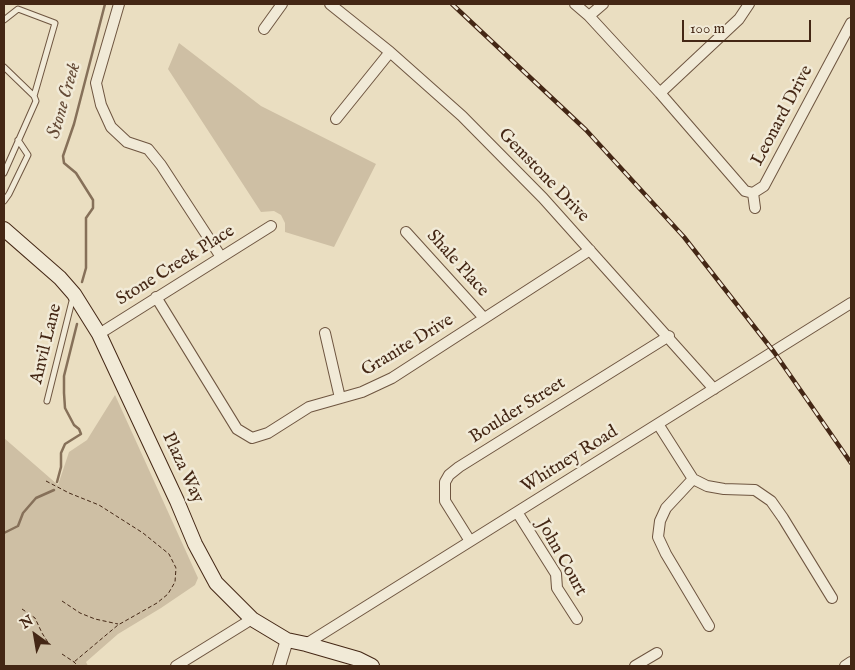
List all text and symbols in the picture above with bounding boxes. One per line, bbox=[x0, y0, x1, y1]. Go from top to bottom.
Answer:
scale bar bbox=[685, 10, 814, 42]
text: 100 m bbox=[690, 19, 725, 38]
water label: Stone Creek bbox=[43, 60, 87, 142]
street label: Leonard Drive bbox=[748, 62, 818, 170]
street label: Gemstone Drive bbox=[493, 125, 593, 227]
street label: Stone Creek Place bbox=[113, 221, 239, 311]
street label: Shale Place bbox=[421, 226, 493, 302]
street label: Anvil Lane bbox=[27, 302, 67, 386]
street label: Granite Drive bbox=[358, 310, 458, 382]
street label: Boulder Street bbox=[466, 373, 570, 449]
street label: Whitney Road bbox=[518, 422, 622, 498]
street label: Plaza Way bbox=[156, 429, 208, 507]
street label: John Court bbox=[531, 516, 591, 600]
north arrow bbox=[10, 610, 60, 660]
text: N bbox=[17, 611, 37, 633]

